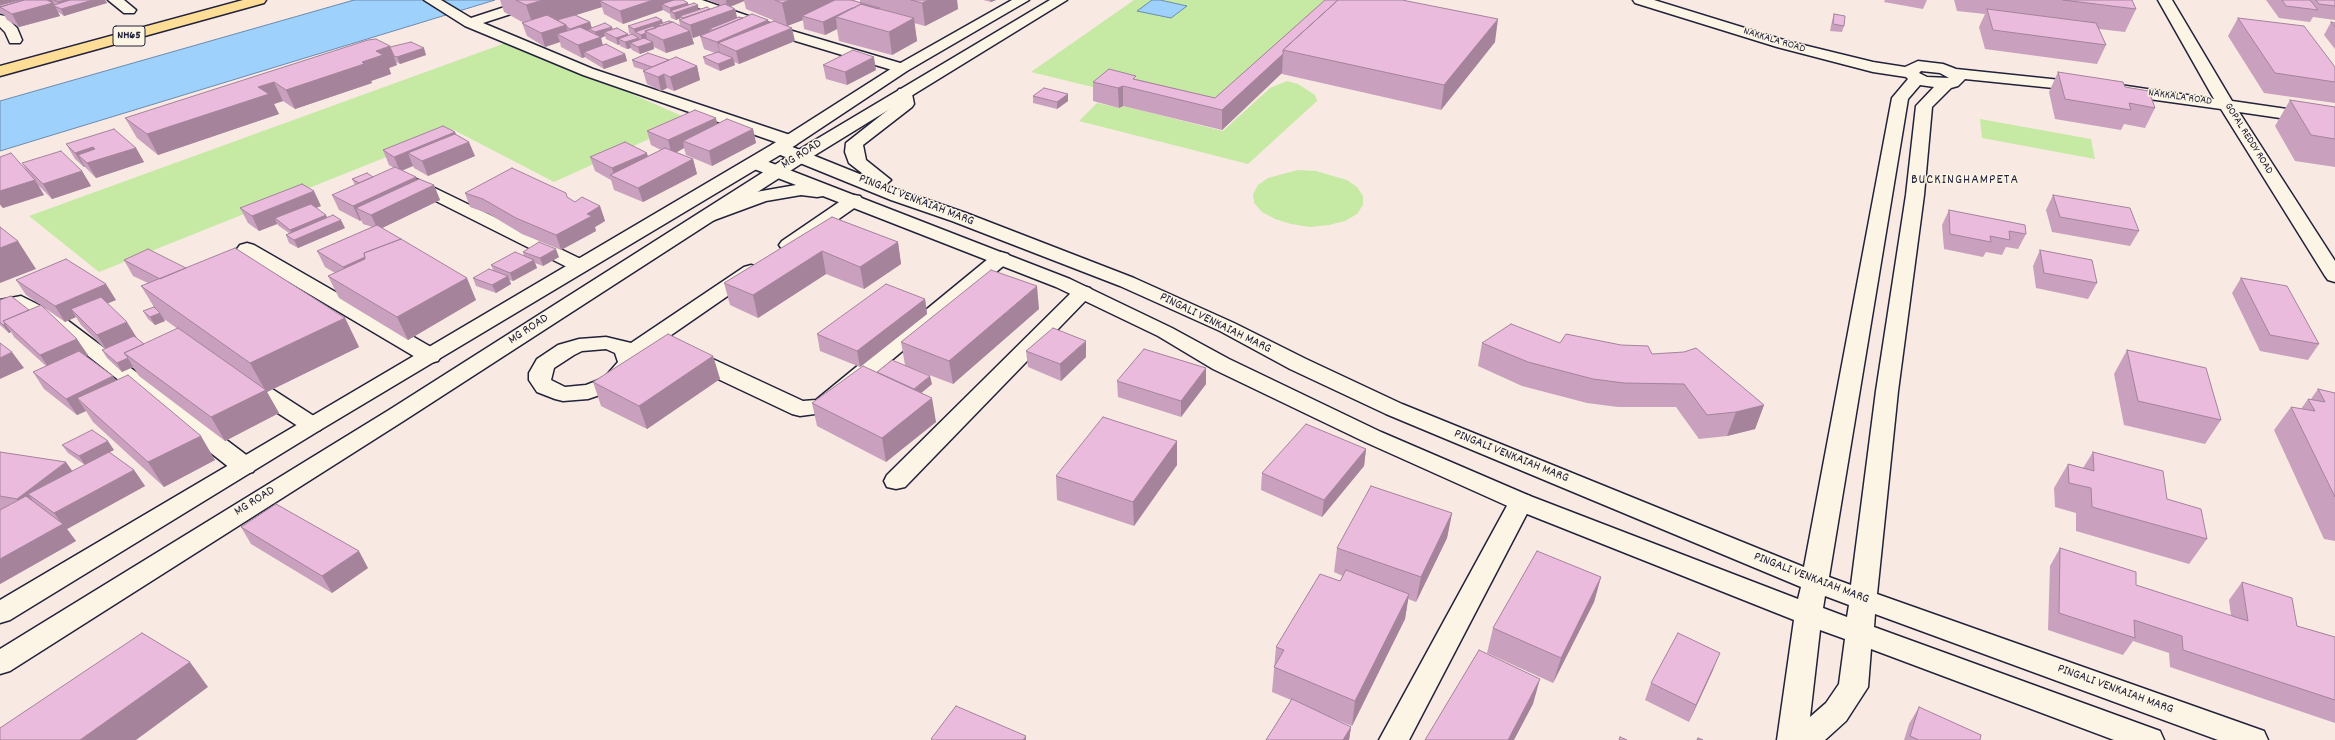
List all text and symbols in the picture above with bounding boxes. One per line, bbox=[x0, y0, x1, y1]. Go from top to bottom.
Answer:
street label: NAKKALA ROAD bbox=[1741, 25, 1807, 57]
road number: NH65 bbox=[113, 26, 145, 46]
street label: NAKKALA ROAD bbox=[2147, 87, 2213, 109]
street label: GOPAL REDDY ROAD bbox=[2221, 101, 2275, 177]
street label: MG ROAD bbox=[779, 137, 825, 173]
street label: PINGALI VENKAIAH MARG bbox=[856, 172, 976, 230]
district label: BUCKINGHAMPETA bbox=[1911, 173, 2019, 189]
street label: PINGALI VENKAIAH MARG bbox=[1157, 290, 1273, 358]
street label: MG ROAD bbox=[506, 311, 552, 349]
street label: PINGALI VENKAIAH MARG bbox=[1451, 427, 1571, 487]
street label: MG ROAD bbox=[232, 484, 278, 520]
street label: PINGALI VENKAIAH MARG bbox=[1751, 550, 1871, 608]
street label: PINGALI VENKAIAH MARG bbox=[2055, 662, 2175, 718]

